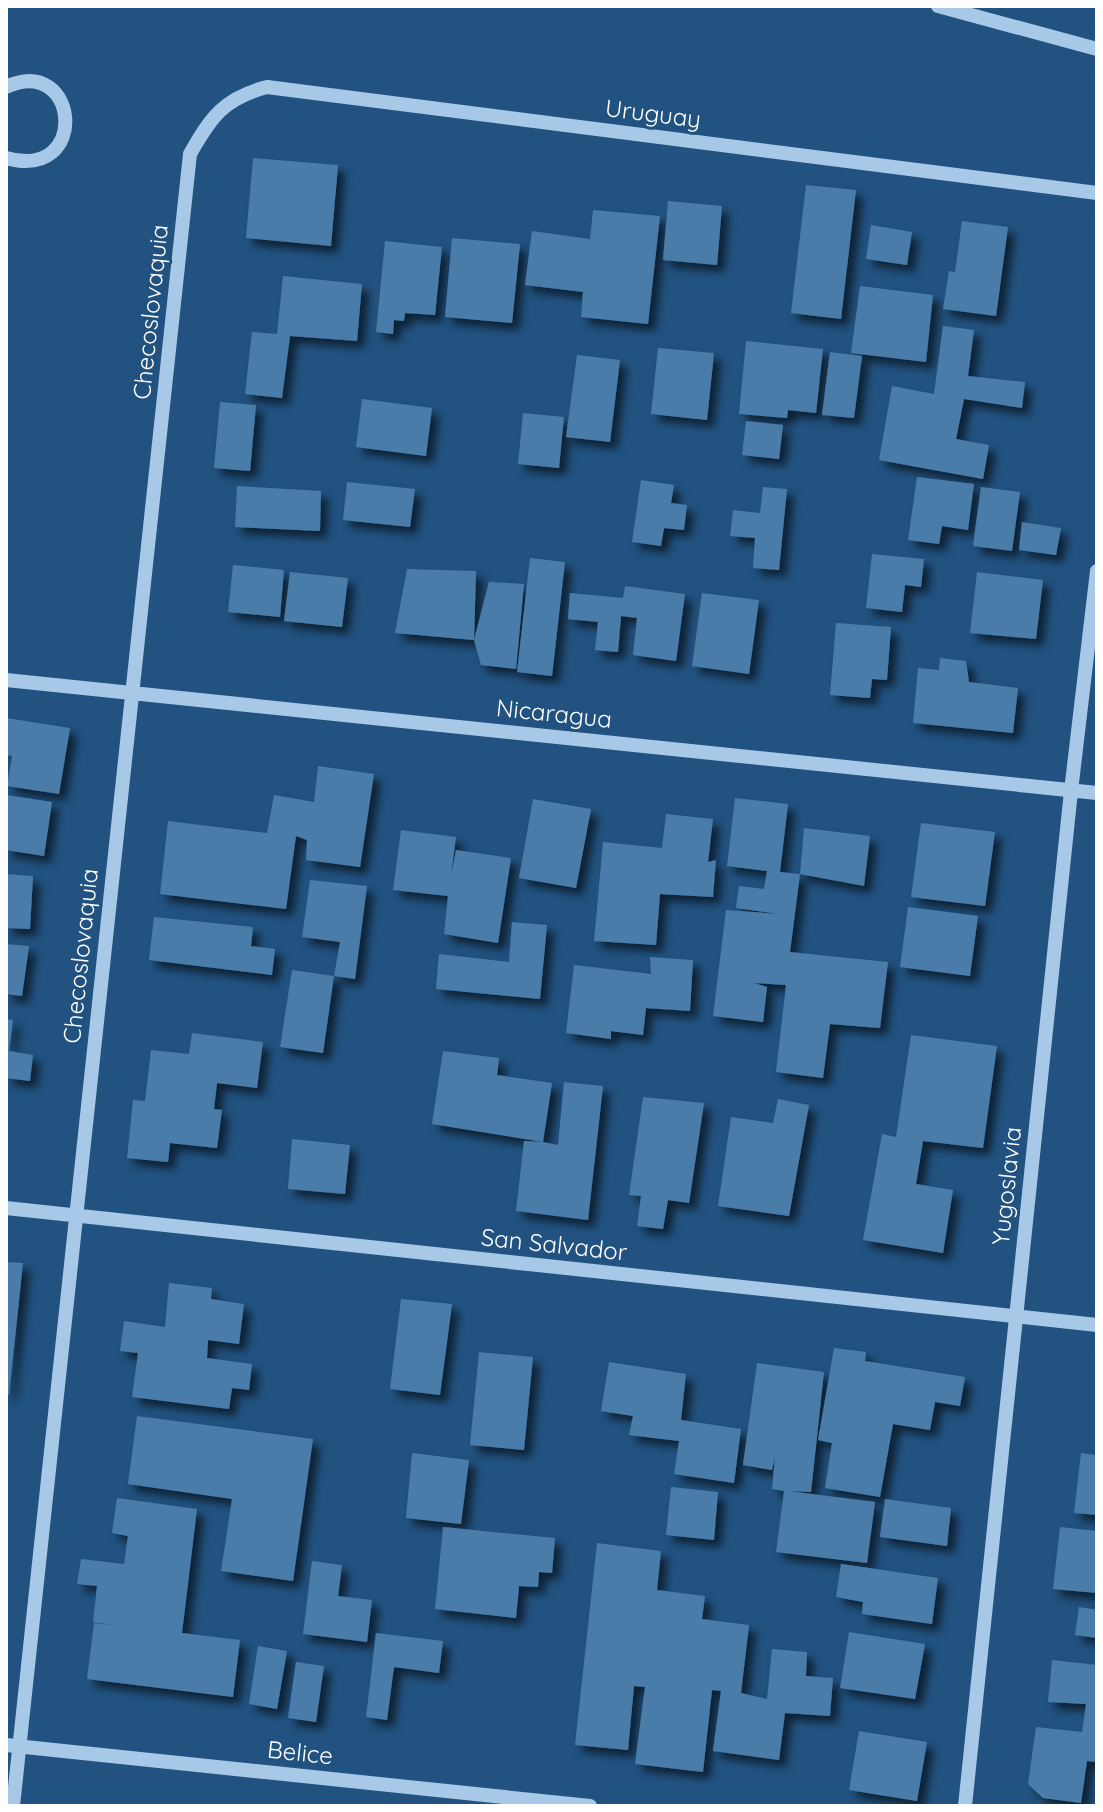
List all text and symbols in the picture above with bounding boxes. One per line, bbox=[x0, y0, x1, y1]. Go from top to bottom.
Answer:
street label: Uruguay bbox=[603, 92, 703, 134]
street label: Checoslovaquia bbox=[126, 223, 174, 401]
street label: Nicaragua bbox=[495, 692, 613, 734]
street label: Checoslovaquia bbox=[56, 867, 104, 1045]
street label: Yugoslavia bbox=[985, 1125, 1027, 1247]
street label: San Salvador bbox=[479, 1221, 629, 1267]
street label: Belice bbox=[266, 1734, 334, 1770]

